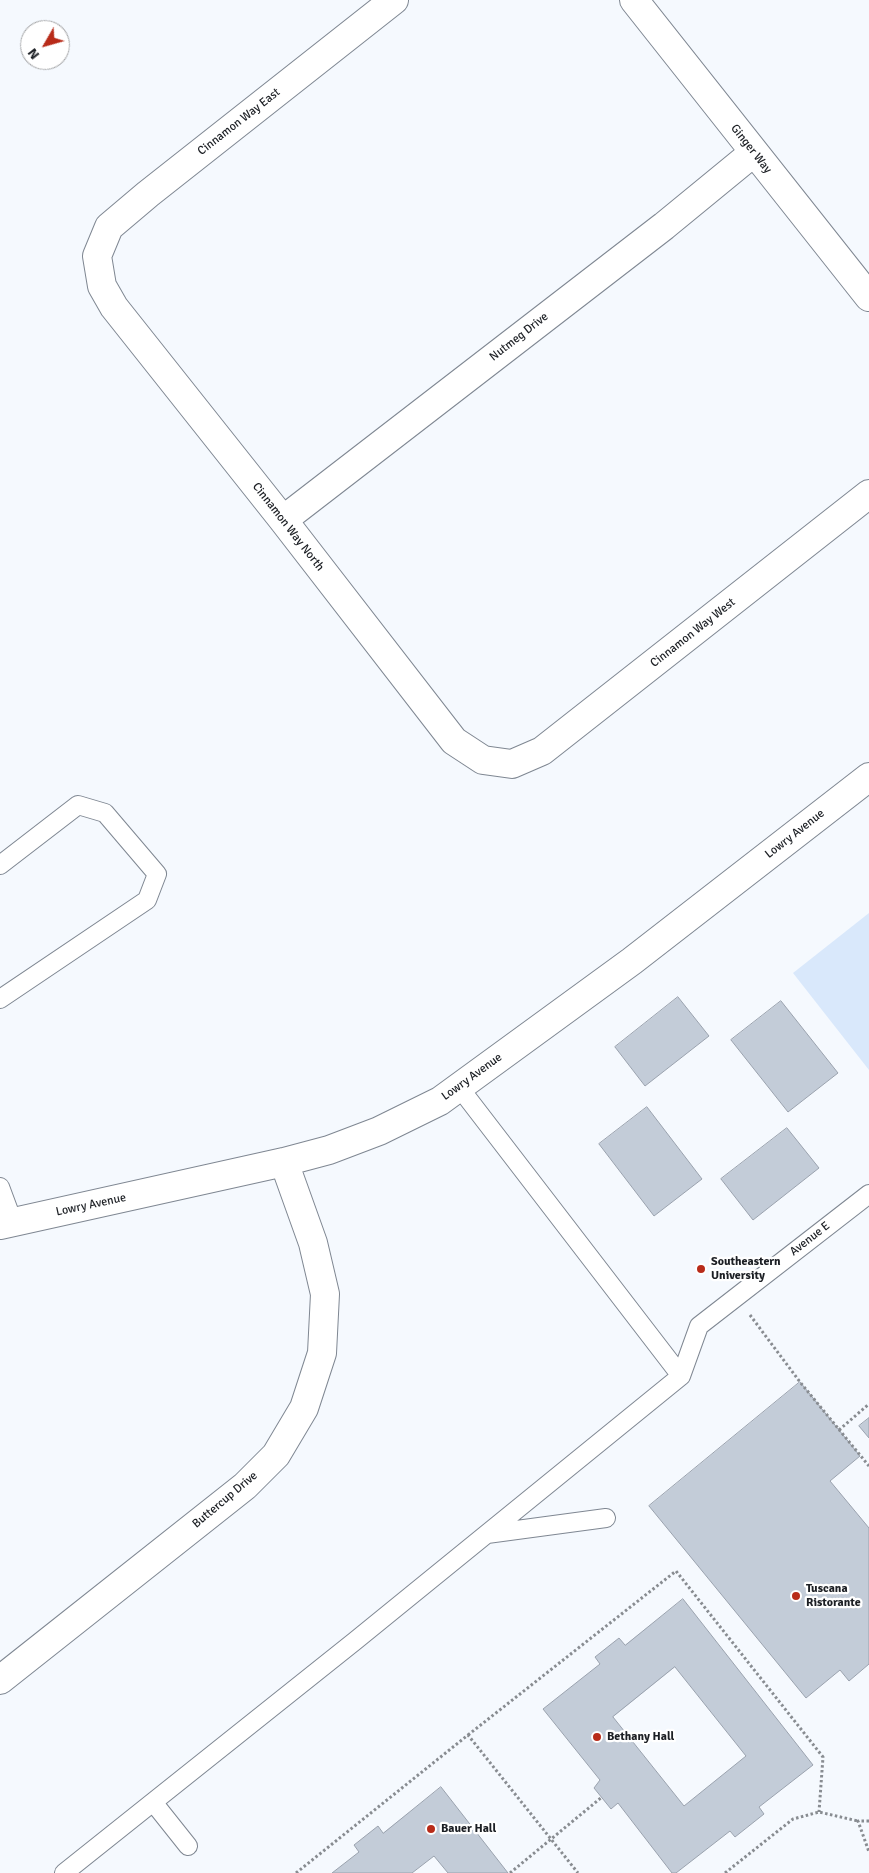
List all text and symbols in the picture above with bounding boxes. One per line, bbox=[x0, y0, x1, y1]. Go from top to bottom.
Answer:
north arrow bbox=[20, 20, 70, 70]
text: N bbox=[24, 45, 43, 63]
street label: Cinnamon Way East bbox=[195, 85, 283, 159]
street label: Ginger Way bbox=[727, 122, 775, 176]
street label: Nutmeg Drive bbox=[487, 310, 551, 364]
street label: Cinnamon Way North bbox=[249, 480, 327, 574]
street label: Cinnamon Way West bbox=[648, 595, 738, 671]
street label: Lowry Avenue bbox=[762, 806, 828, 862]
street label: Lowry Avenue bbox=[439, 1050, 505, 1104]
street label: Lowry Avenue bbox=[55, 1191, 127, 1219]
street label: Avenue E bbox=[787, 1219, 833, 1259]
place label: Southeastern University bbox=[711, 1255, 781, 1283]
marker: Southeastern University bbox=[695, 1263, 707, 1275]
street label: Buttercup Drive bbox=[190, 1469, 260, 1531]
place label: Tuscana Ristorante bbox=[806, 1582, 861, 1610]
marker: Tuscana Ristorante bbox=[790, 1590, 802, 1602]
place label: Bethany Hall bbox=[607, 1730, 674, 1744]
marker: Bethany Hall bbox=[591, 1731, 603, 1743]
place label: Bauer Hall bbox=[441, 1822, 496, 1836]
marker: Bauer Hall bbox=[425, 1823, 437, 1835]

